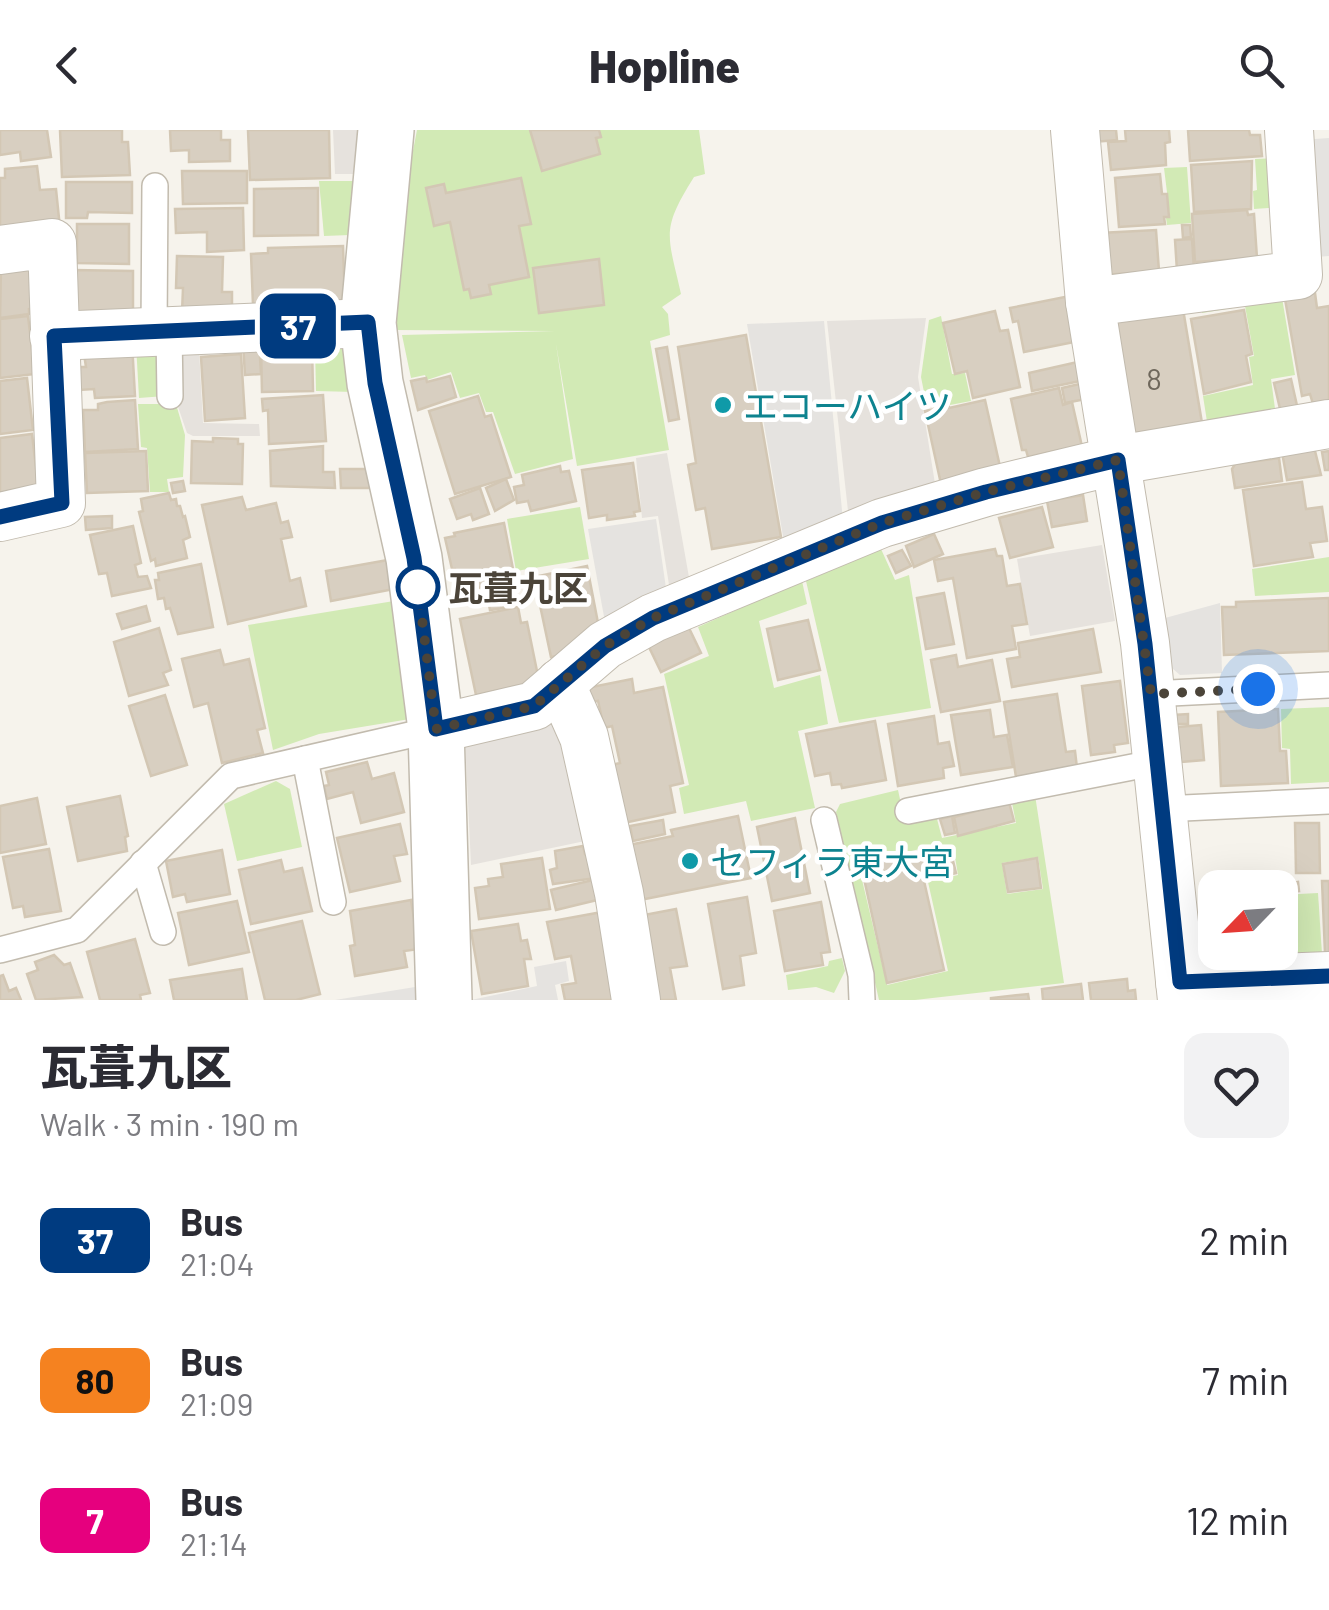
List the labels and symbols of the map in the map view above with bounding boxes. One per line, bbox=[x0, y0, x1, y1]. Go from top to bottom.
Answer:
line badge: 37 bbox=[253, 294, 343, 358]
house number: 8 bbox=[1146, 360, 1162, 396]
place label: エコーハイツ bbox=[743, 384, 952, 426]
marker: エコーハイツ bbox=[712, 394, 734, 416]
marker: 瓦葺九区 bbox=[397, 566, 439, 608]
place label: 瓦葺九区 bbox=[448, 566, 588, 608]
your location bbox=[1233, 664, 1283, 714]
place label: セフィラ東大宮 bbox=[710, 840, 954, 882]
marker: セフィラ東大宮 bbox=[679, 850, 701, 872]
north arrow bbox=[1198, 870, 1298, 970]

